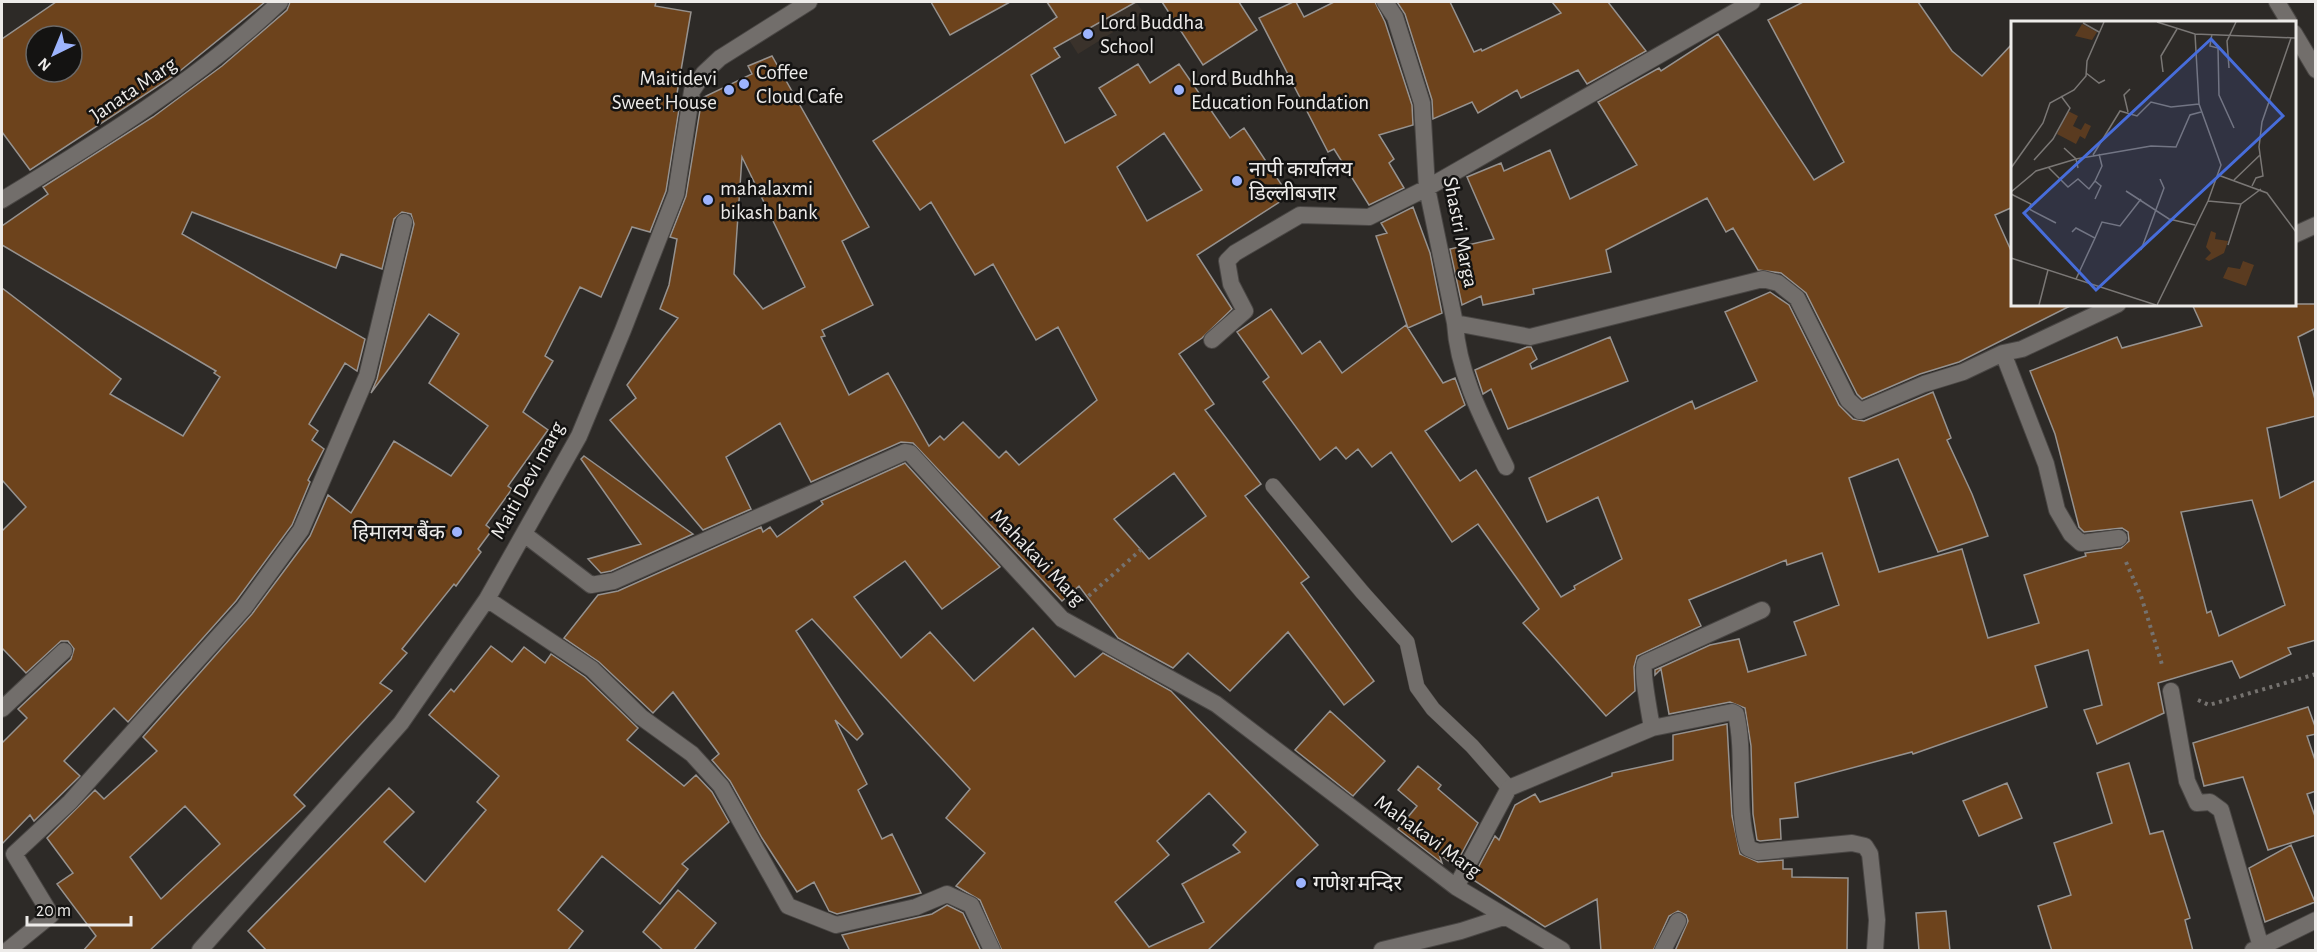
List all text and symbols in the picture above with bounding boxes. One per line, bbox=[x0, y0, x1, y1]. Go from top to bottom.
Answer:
place label: Lord Buddha School bbox=[1100, 12, 1204, 57]
inset map bbox=[2011, 21, 2296, 306]
north arrow bbox=[24, 24, 84, 84]
marker: Lord Buddha School bbox=[1081, 27, 1095, 41]
street label: Janata Marg bbox=[86, 53, 181, 126]
text: N bbox=[35, 55, 54, 74]
place label: Coffee Cloud Cafe bbox=[756, 62, 844, 107]
place label: Maitidevi Sweet House bbox=[612, 68, 717, 113]
place label: Lord Budhha Education Foundation bbox=[1191, 68, 1369, 113]
marker: Coffee Cloud Cafe bbox=[737, 77, 751, 91]
marker: Maitidevi Sweet House bbox=[722, 83, 736, 97]
marker: Lord Budhha Education Foundation bbox=[1172, 83, 1186, 97]
place label: नापी कार्यालय डिल्लीबजार bbox=[1249, 157, 1353, 204]
marker: नापी कार्यालय डिल्लीबजार bbox=[1230, 174, 1244, 188]
street label: Shastri Marga bbox=[1439, 175, 1482, 290]
place label: mahalaxmi bikash bank bbox=[720, 178, 818, 223]
marker: mahalaxmi bikash bank bbox=[701, 193, 715, 207]
street label: Maiti Devi marg bbox=[487, 417, 569, 542]
street label: Mahakavi Marg bbox=[986, 505, 1089, 610]
place label: हिमालय बैंक bbox=[352, 520, 446, 543]
marker: हिमालय बैंक bbox=[450, 525, 464, 539]
street label: Mahakavi Marg bbox=[1371, 791, 1485, 882]
place label: गणेश मन्दिर bbox=[1313, 871, 1402, 894]
marker: गणेश मन्दिर bbox=[1294, 876, 1308, 890]
scale bar bbox=[27, 889, 130, 927]
text: 20 m bbox=[36, 902, 71, 920]

